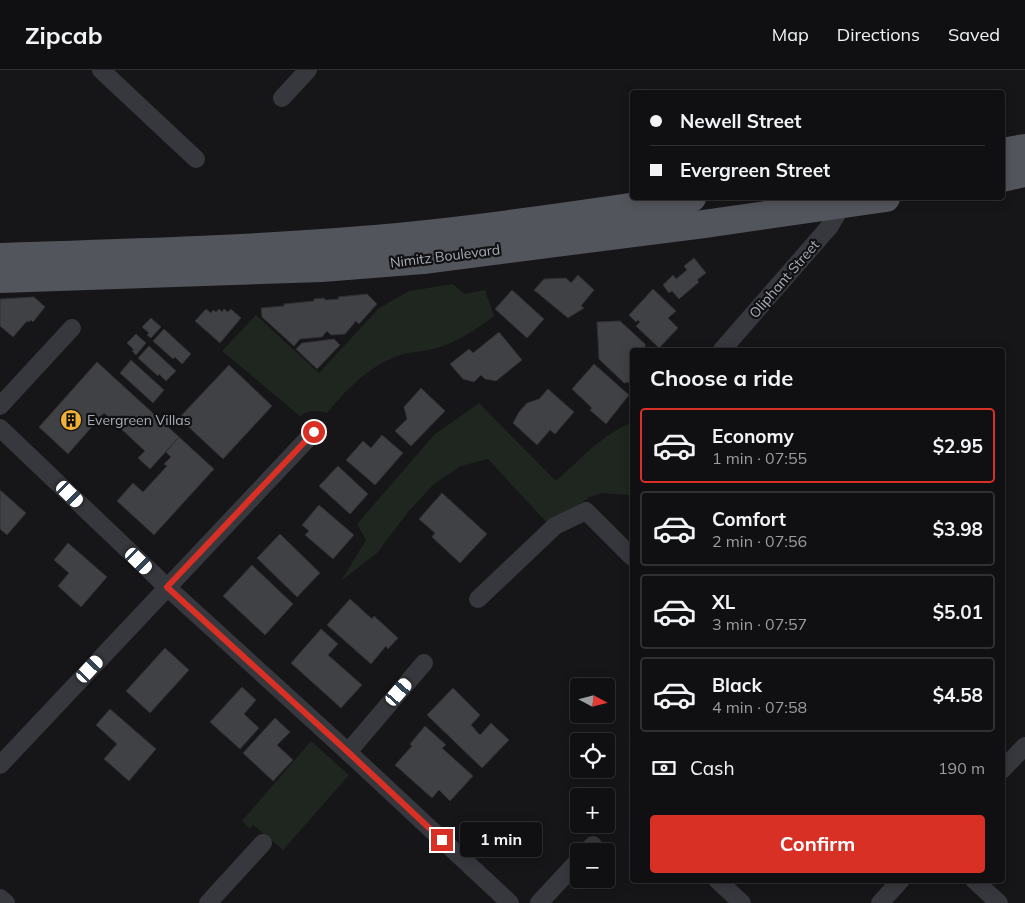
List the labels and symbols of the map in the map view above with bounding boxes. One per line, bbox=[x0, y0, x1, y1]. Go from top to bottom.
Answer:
street label: Oliphant Street bbox=[745, 236, 823, 322]
street label: Nimitz Boulevard bbox=[389, 240, 501, 272]
building icon: Evergreen Villas bbox=[59, 408, 83, 432]
place label: Evergreen Villas bbox=[87, 411, 191, 429]
route start bbox=[303, 421, 325, 443]
car bbox=[53, 478, 86, 510]
car bbox=[122, 545, 155, 577]
car bbox=[74, 653, 105, 685]
car bbox=[383, 676, 414, 708]
north arrow bbox=[570, 678, 615, 722]
callout: 1 min bbox=[460, 822, 542, 858]
route end bbox=[431, 829, 453, 851]

